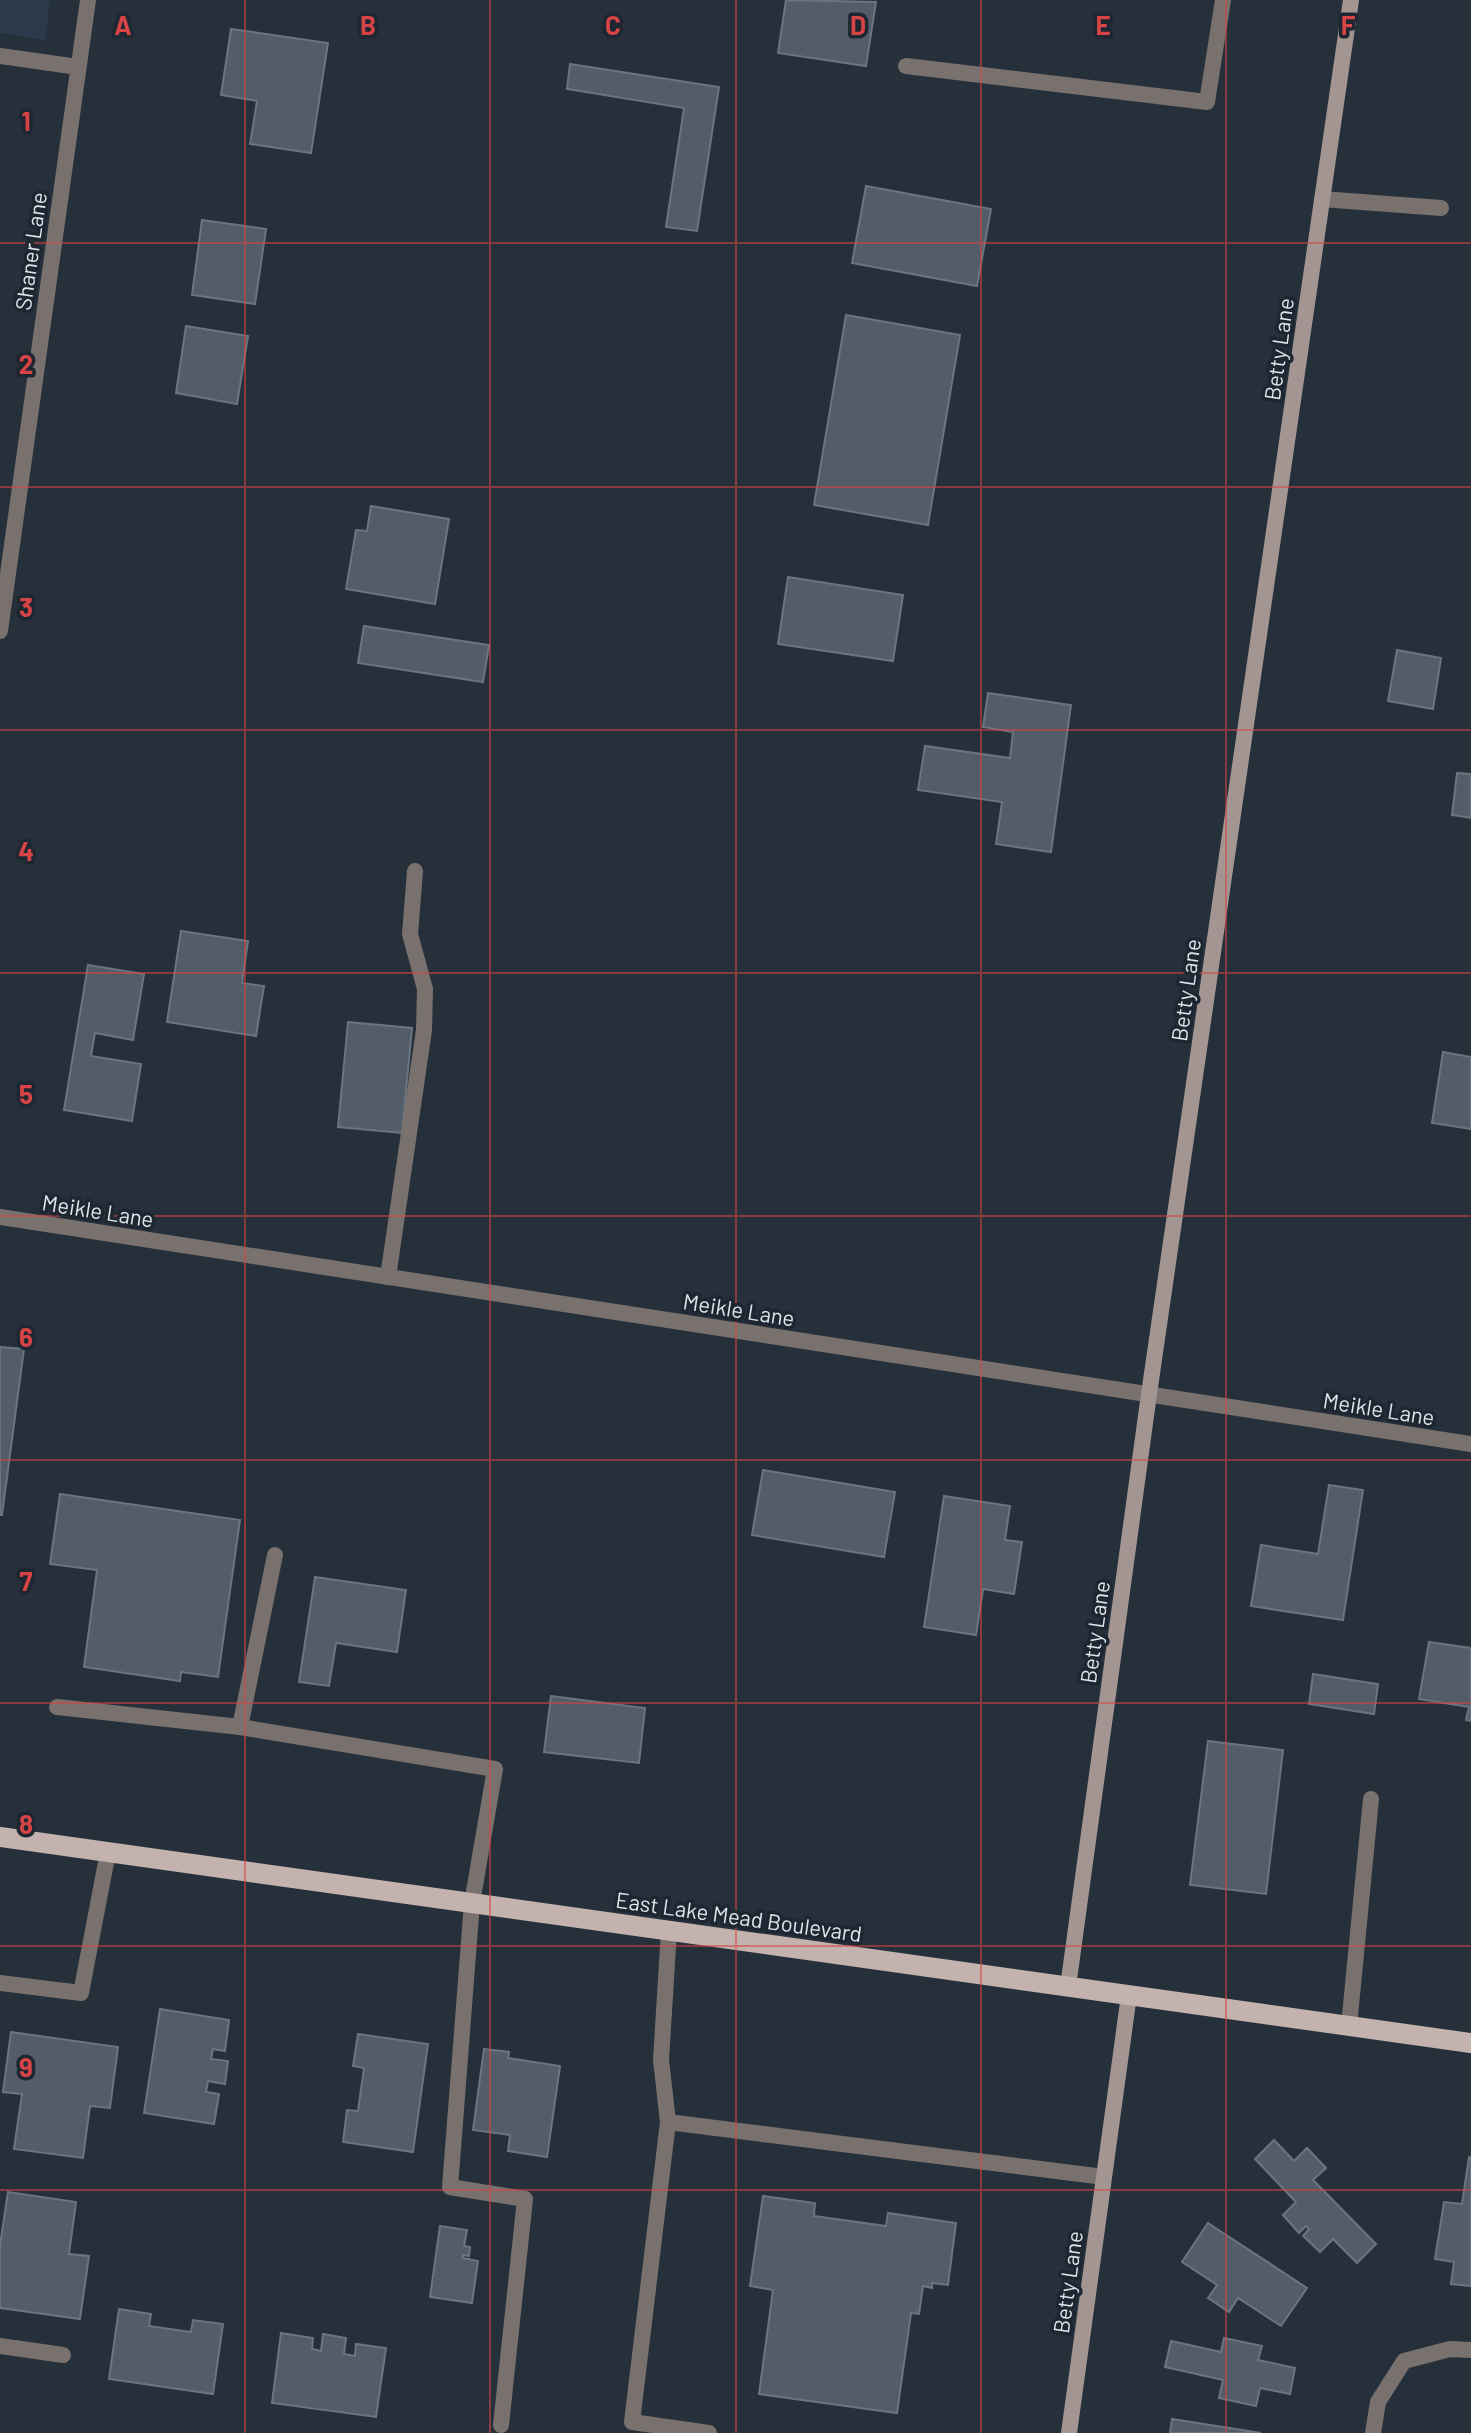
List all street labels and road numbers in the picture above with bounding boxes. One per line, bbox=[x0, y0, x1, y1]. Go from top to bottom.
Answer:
street label: Shaner Lane bbox=[9, 190, 51, 312]
street label: Betty Lane bbox=[1258, 296, 1298, 402]
street label: Betty Lane bbox=[1165, 937, 1205, 1043]
street label: Meikle Lane bbox=[40, 1188, 156, 1232]
street label: Meikle Lane bbox=[681, 1287, 797, 1331]
street label: Meikle Lane bbox=[1321, 1386, 1437, 1430]
street label: Betty Lane bbox=[1074, 1579, 1114, 1685]
street label: East Lake Mead Boulevard bbox=[614, 1886, 864, 1946]
street label: Betty Lane bbox=[1047, 2229, 1087, 2335]

